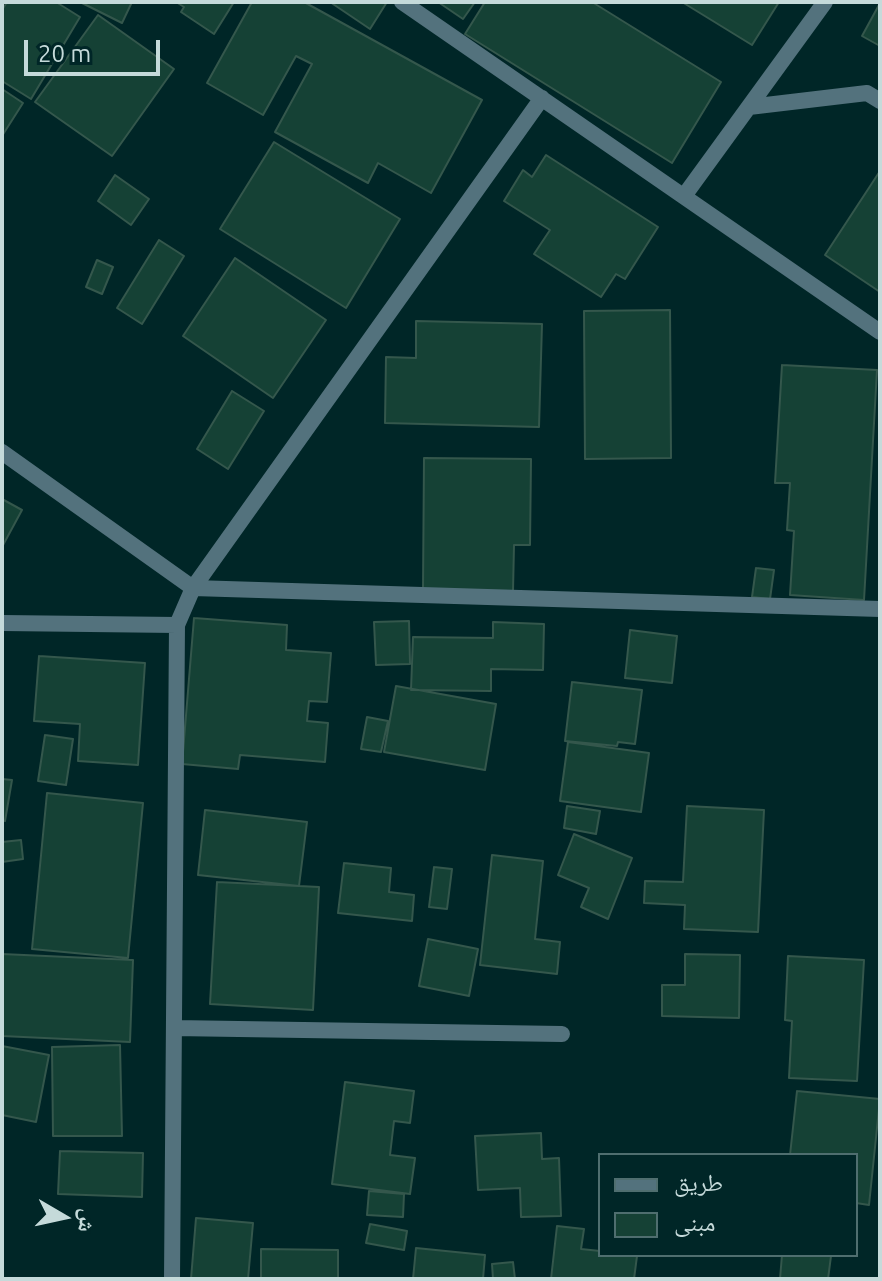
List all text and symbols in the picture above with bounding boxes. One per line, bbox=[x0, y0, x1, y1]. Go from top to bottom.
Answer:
scale bar bbox=[28, 24, 164, 74]
text: 20 m bbox=[38, 40, 91, 67]
legend bbox=[598, 1153, 858, 1257]
text: طريق bbox=[674, 1169, 723, 1196]
north arrow bbox=[24, 1177, 104, 1257]
text: ش bbox=[74, 1207, 102, 1234]
text: مبنى bbox=[674, 1209, 715, 1236]

